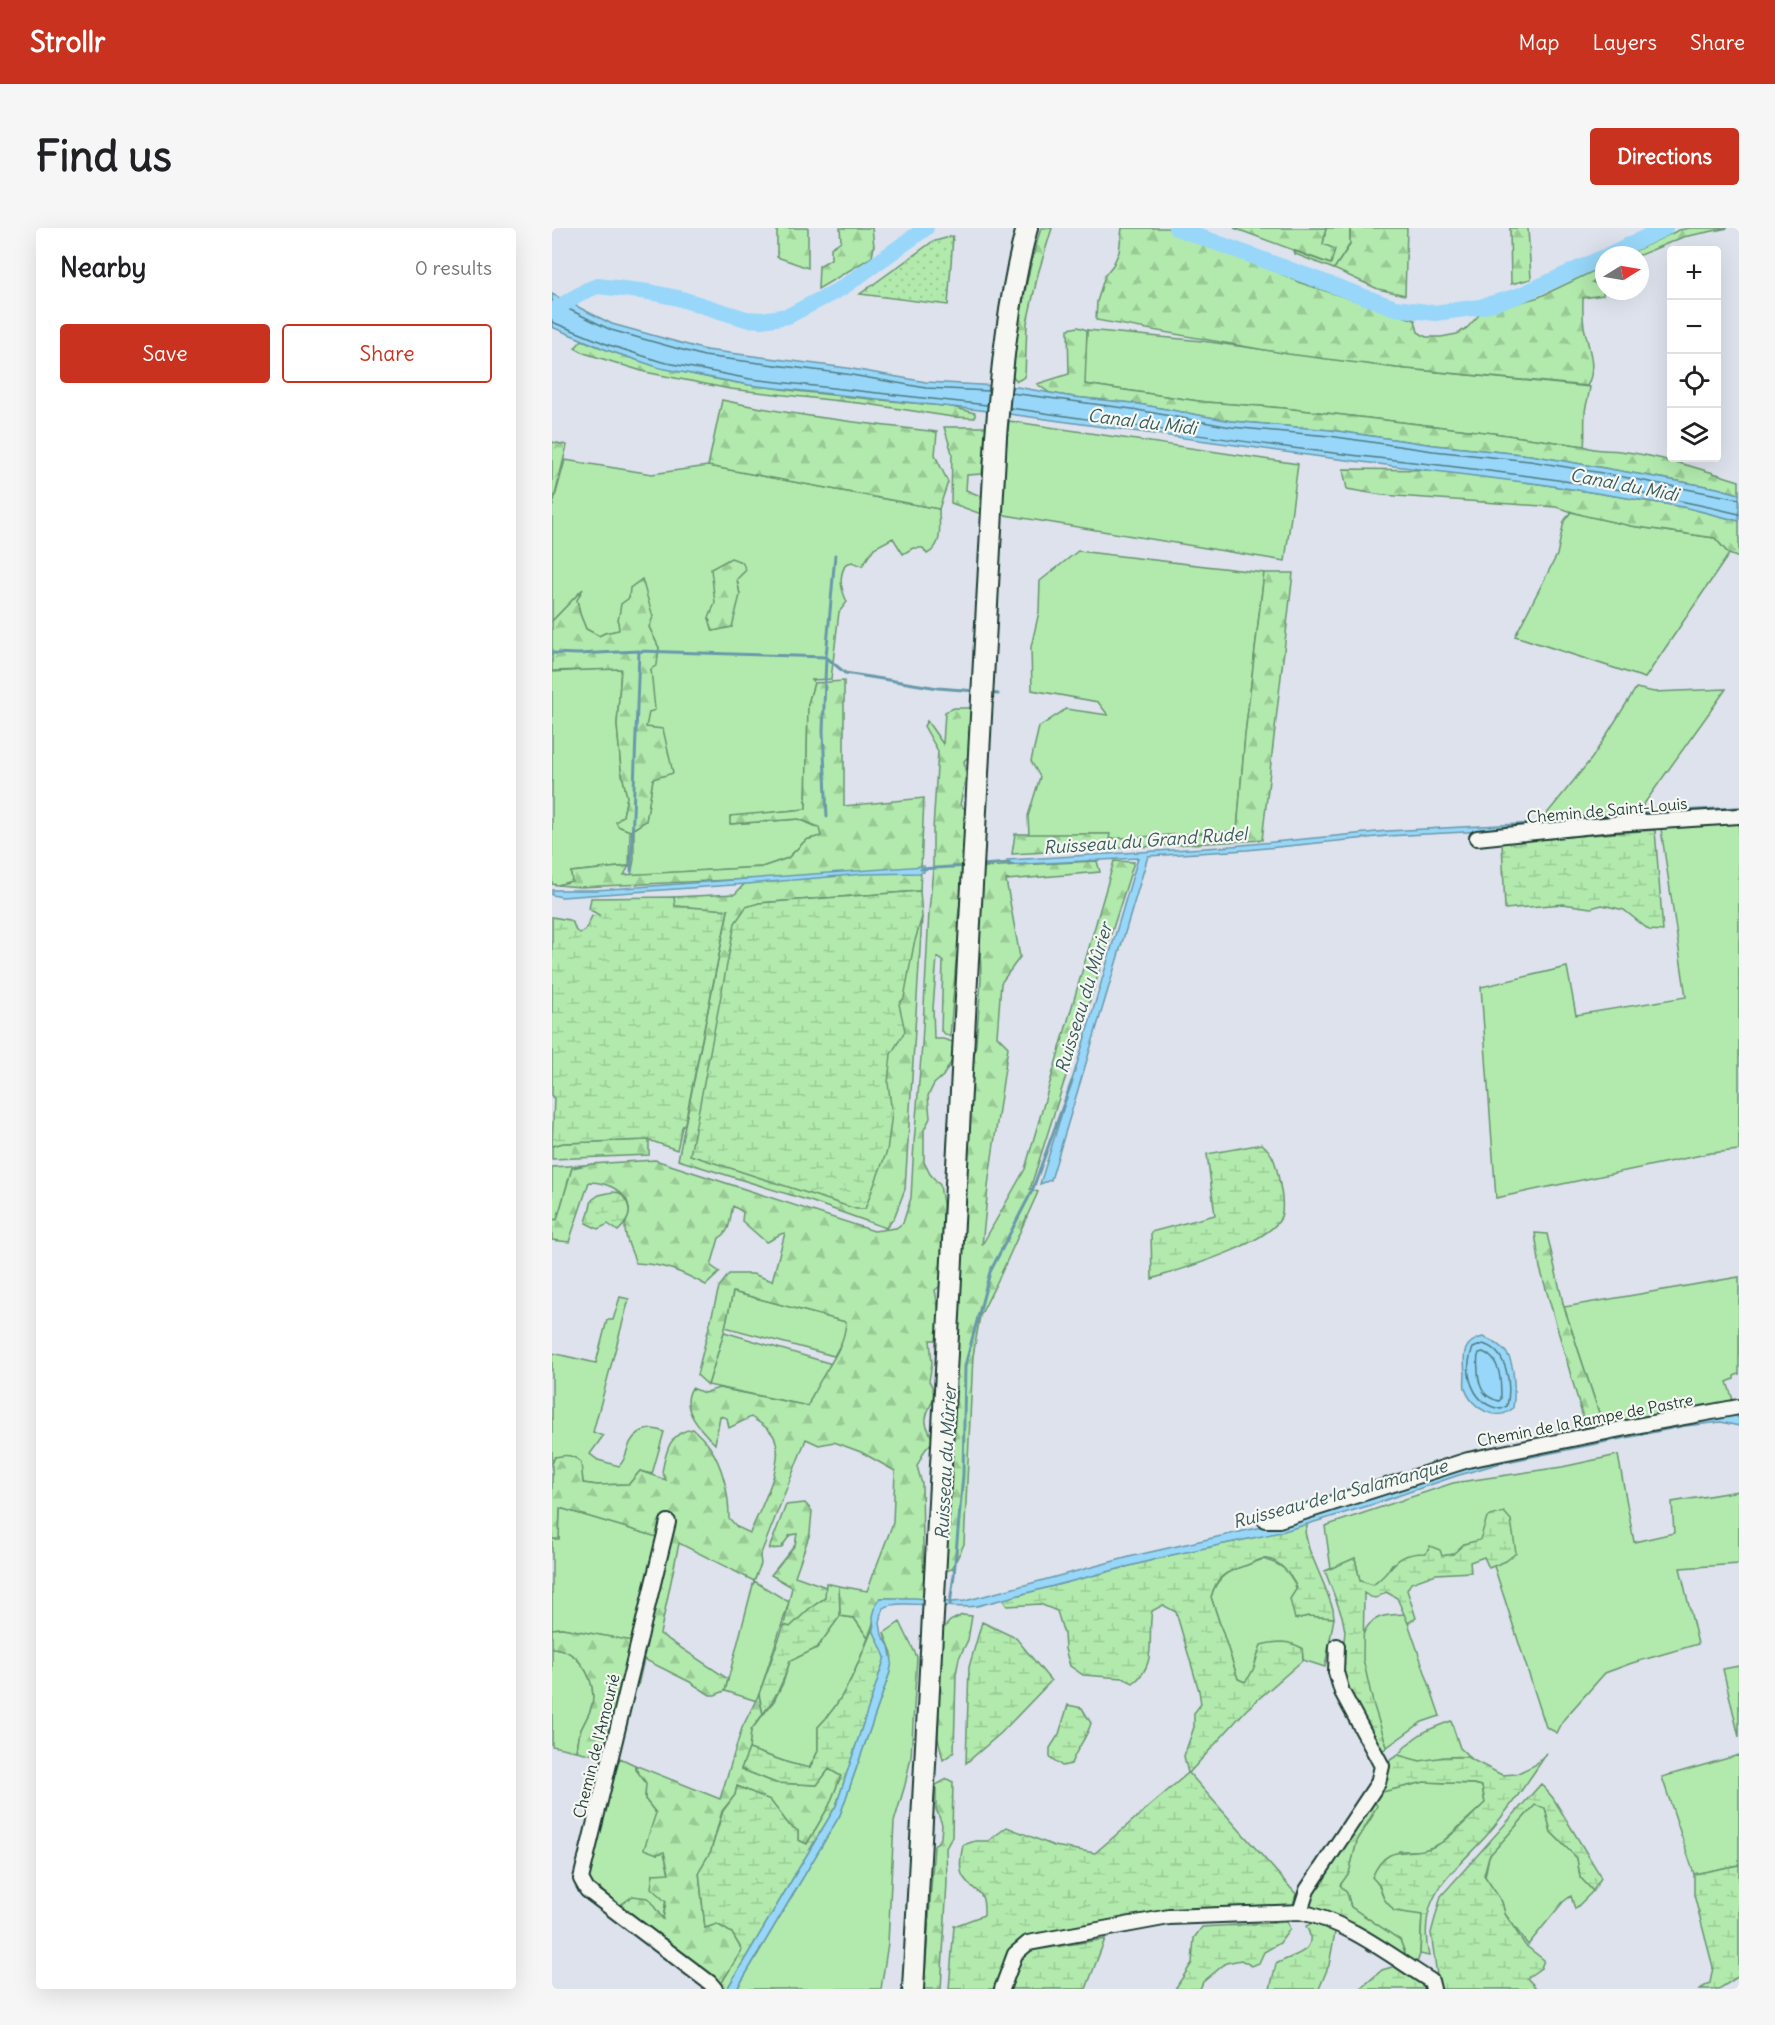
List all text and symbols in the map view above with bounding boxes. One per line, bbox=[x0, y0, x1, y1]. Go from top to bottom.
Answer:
text: Strollr bbox=[30, 24, 105, 60]
text: Map bbox=[1519, 29, 1559, 56]
text: Layers bbox=[1592, 29, 1657, 56]
text: Share bbox=[1690, 29, 1745, 56]
button: Directions bbox=[1590, 128, 1739, 185]
text: Find us bbox=[36, 130, 172, 182]
north arrow bbox=[1595, 246, 1649, 300]
map controls bbox=[1667, 246, 1721, 462]
button: + bbox=[1667, 246, 1721, 300]
text: Nearby bbox=[60, 251, 146, 284]
text: 0 results bbox=[415, 255, 492, 280]
button: − bbox=[1667, 300, 1721, 354]
button: Save bbox=[60, 324, 270, 383]
button: Share bbox=[282, 324, 492, 383]
button: locate bbox=[1667, 354, 1721, 408]
water label: Canal du Midi bbox=[1086, 403, 1200, 440]
button: layers bbox=[1667, 408, 1721, 462]
water label: Canal du Midi bbox=[1568, 463, 1682, 507]
street label: Chemin de Saint-Louis bbox=[1526, 793, 1688, 827]
water label: Ruisseau du Grand Rudel bbox=[1042, 822, 1251, 859]
water label: Ruisseau du Mûrier bbox=[1050, 917, 1118, 1076]
water label: Ruisseau du Mûrier bbox=[930, 1381, 961, 1540]
street label: Chemin de la Rampe de Pastre bbox=[1475, 1389, 1695, 1451]
water label: Ruisseau de la Salamanque bbox=[1230, 1453, 1451, 1533]
street label: Chemin de l'Amourié bbox=[568, 1672, 624, 1820]

